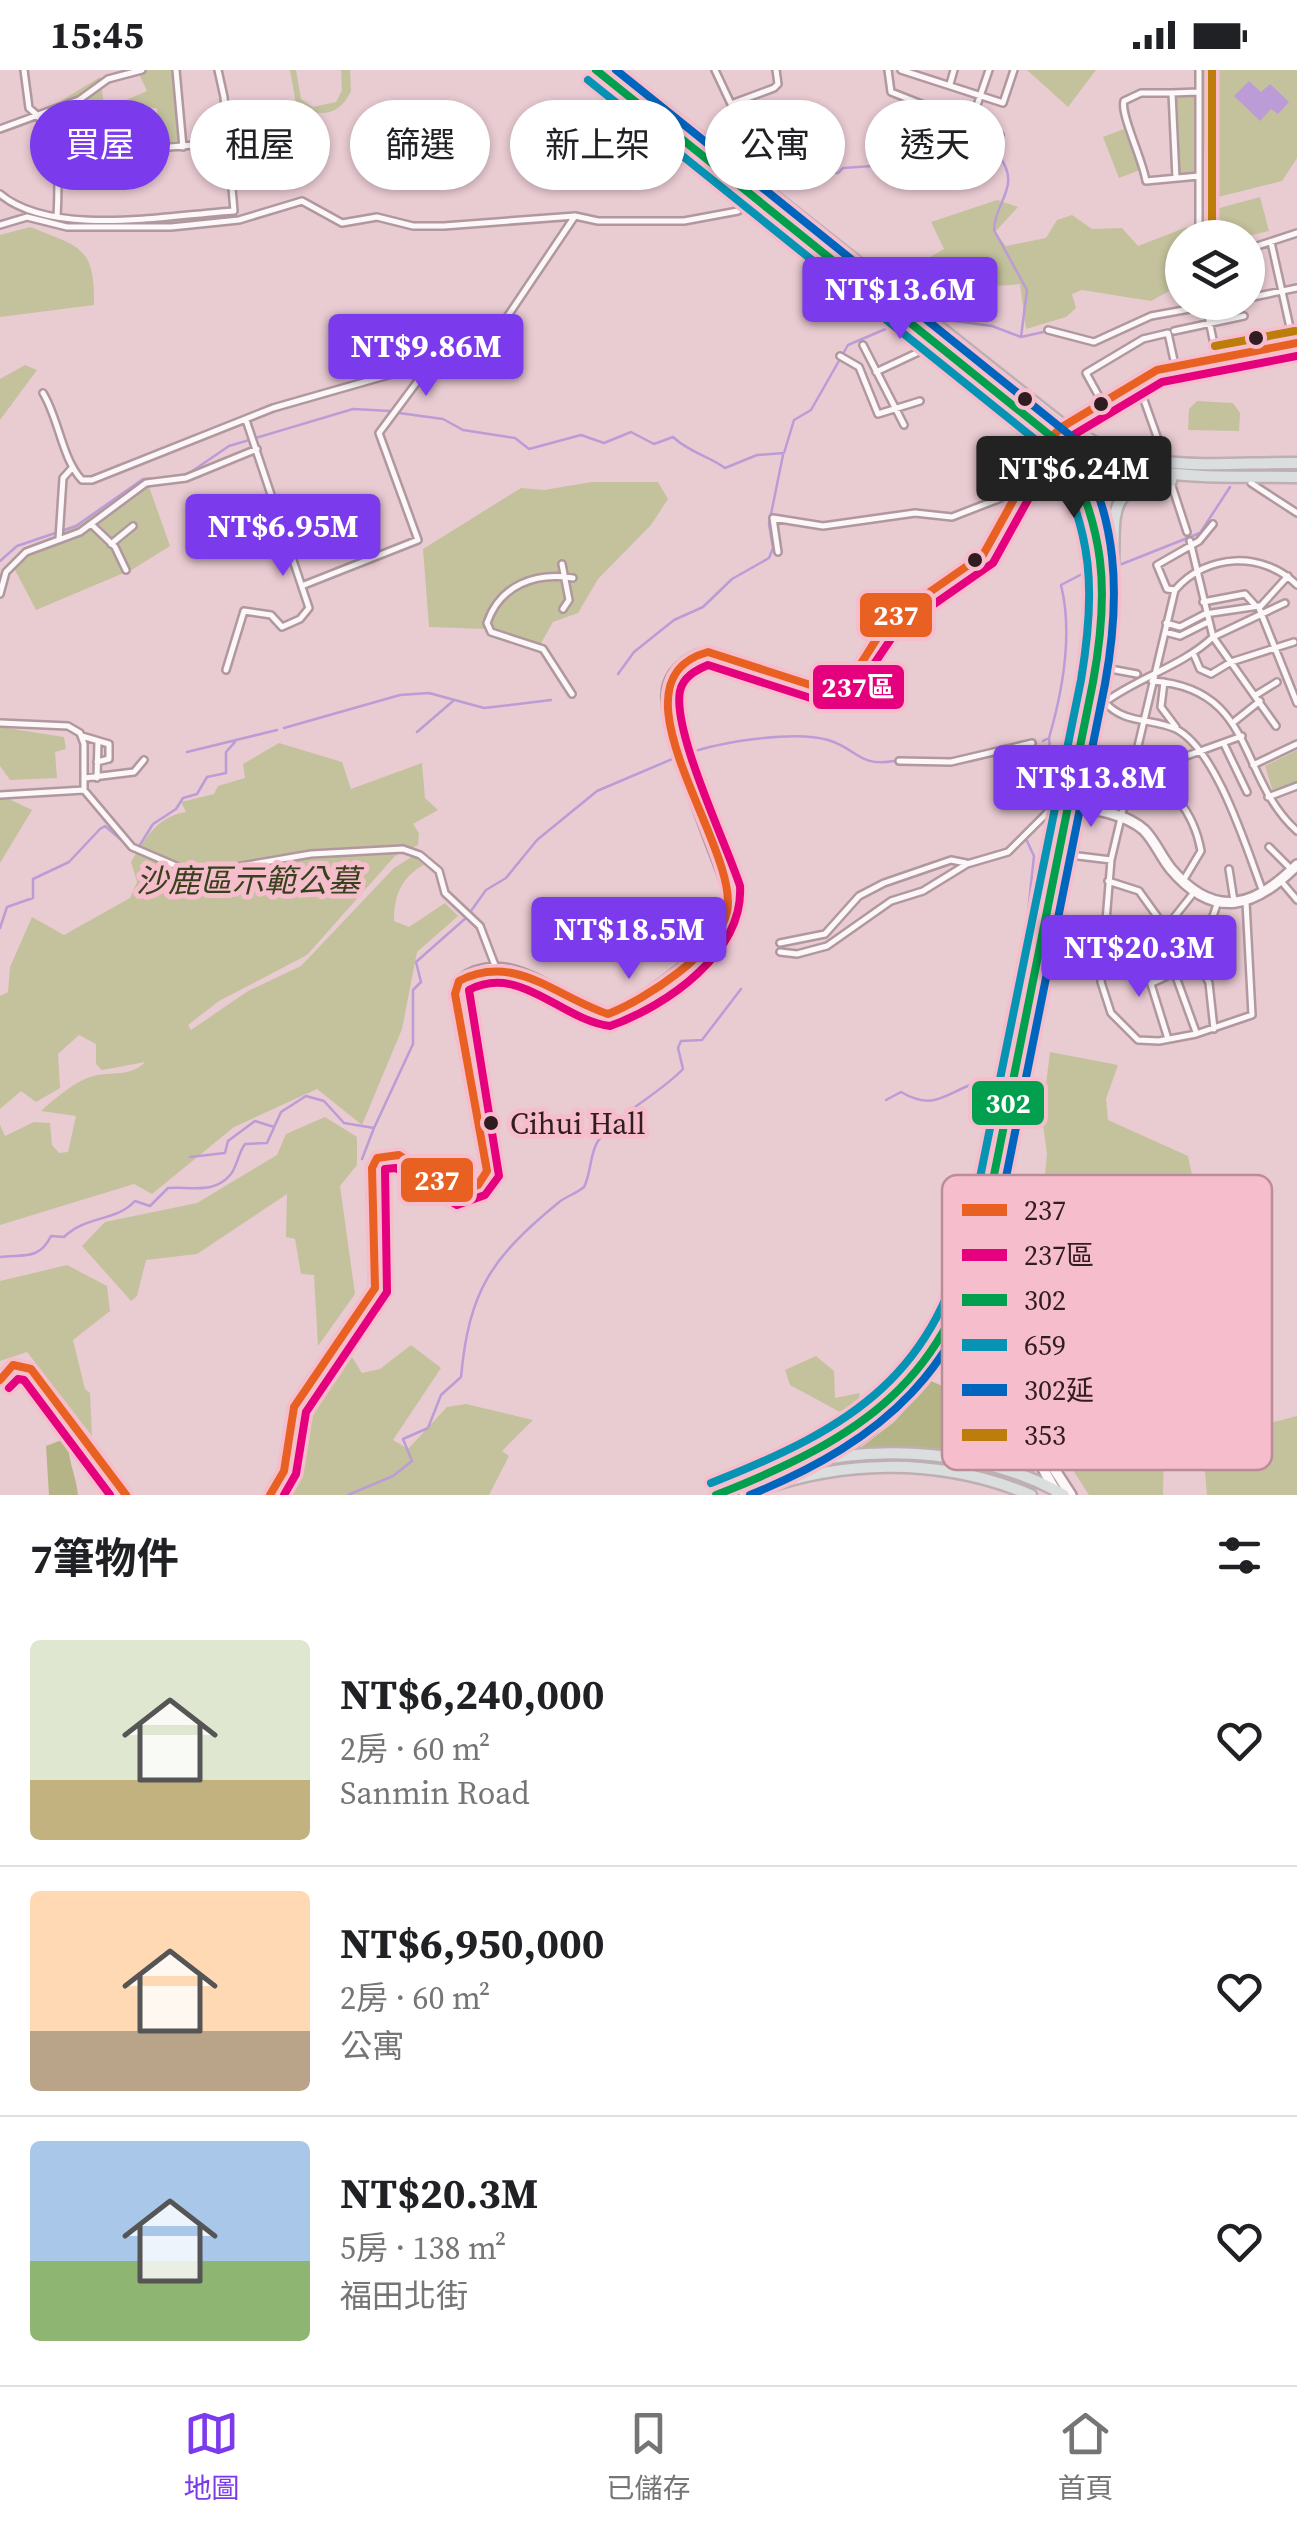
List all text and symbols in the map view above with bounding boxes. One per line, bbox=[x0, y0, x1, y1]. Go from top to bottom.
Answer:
text: 15:45 bbox=[50, 9, 144, 61]
chip: 買屋 bbox=[30, 100, 170, 190]
chip: 租屋 bbox=[190, 100, 330, 190]
chip: 篩選 bbox=[350, 100, 490, 190]
chip: 新上架 bbox=[510, 100, 685, 190]
chip: 公寓 bbox=[705, 100, 845, 190]
chip: 透天 bbox=[865, 100, 1005, 190]
map controls bbox=[1165, 220, 1265, 320]
button: layers bbox=[1165, 220, 1265, 320]
pin: NT$13.6M bbox=[797, 257, 1003, 342]
text: NT$13.6M bbox=[824, 267, 976, 311]
pin: NT$9.86M bbox=[323, 314, 529, 399]
text: NT$9.86M bbox=[350, 324, 502, 368]
unlabelled marker bbox=[1246, 328, 1266, 348]
unlabelled marker bbox=[1015, 389, 1035, 409]
unlabelled marker bbox=[1091, 394, 1111, 414]
pin: NT$6.24M bbox=[971, 436, 1177, 521]
text: NT$6.24M bbox=[998, 446, 1150, 490]
pin: NT$6.95M bbox=[180, 494, 386, 579]
text: NT$6.95M bbox=[207, 504, 359, 548]
unlabelled marker bbox=[965, 550, 985, 570]
line badge: 237 bbox=[858, 591, 934, 639]
text: 237 bbox=[873, 596, 919, 634]
line badge: 237區 bbox=[811, 663, 906, 711]
text: 237區 bbox=[821, 668, 895, 706]
pin: NT$13.8M bbox=[988, 745, 1194, 830]
text: NT$13.8M bbox=[1015, 755, 1167, 799]
park label: 沙鹿區示範公墓 bbox=[136, 859, 365, 903]
pin: NT$18.5M bbox=[526, 897, 732, 982]
text: NT$18.5M bbox=[553, 907, 705, 951]
pin: NT$20.3M bbox=[1036, 915, 1242, 1000]
text: NT$20.3M bbox=[1063, 925, 1215, 969]
line badge: 302 bbox=[970, 1079, 1046, 1127]
text: 302 bbox=[985, 1084, 1031, 1122]
place label: Cihui Hall bbox=[510, 1103, 645, 1144]
marker: Cihui Hall bbox=[481, 1113, 501, 1133]
line badge: 237 bbox=[399, 1156, 475, 1204]
text: 237 bbox=[414, 1161, 460, 1199]
legend bbox=[942, 1175, 1272, 1470]
text: 237 bbox=[1024, 1191, 1066, 1229]
text: 237區 bbox=[1024, 1236, 1094, 1274]
text: 302 bbox=[1024, 1281, 1066, 1319]
text: 659 bbox=[1024, 1326, 1066, 1364]
text: 302延 bbox=[1024, 1371, 1094, 1409]
text: 353 bbox=[1024, 1416, 1066, 1454]
icon: filters bbox=[1212, 1528, 1267, 1583]
text: 7筆物件 bbox=[30, 1529, 179, 1587]
text: NT$6,240,000 bbox=[340, 1665, 605, 1723]
icon: home bbox=[110, 1680, 230, 1800]
icon: heart bbox=[1212, 1713, 1267, 1768]
text: 2房 · 60 m² bbox=[340, 1727, 490, 1771]
text: Sanmin Road bbox=[340, 1771, 530, 1815]
text: NT$6,950,000 bbox=[340, 1914, 605, 1972]
icon: home bbox=[110, 1931, 230, 2051]
icon: heart bbox=[1212, 1964, 1267, 2019]
text: 2房 · 60 m² bbox=[340, 1976, 490, 2020]
text: 公寓 bbox=[340, 2024, 404, 2068]
text: NT$20.3M bbox=[340, 2164, 539, 2222]
icon: home bbox=[110, 2181, 230, 2301]
icon: heart bbox=[1212, 2214, 1267, 2269]
text: 5房 · 138 m² bbox=[340, 2226, 506, 2270]
text: 福田北街 bbox=[340, 2274, 468, 2318]
tab: 地圖 bbox=[183, 2406, 240, 2507]
tab: 已儲存 bbox=[606, 2406, 691, 2507]
tab: 首頁 bbox=[1057, 2406, 1114, 2507]

